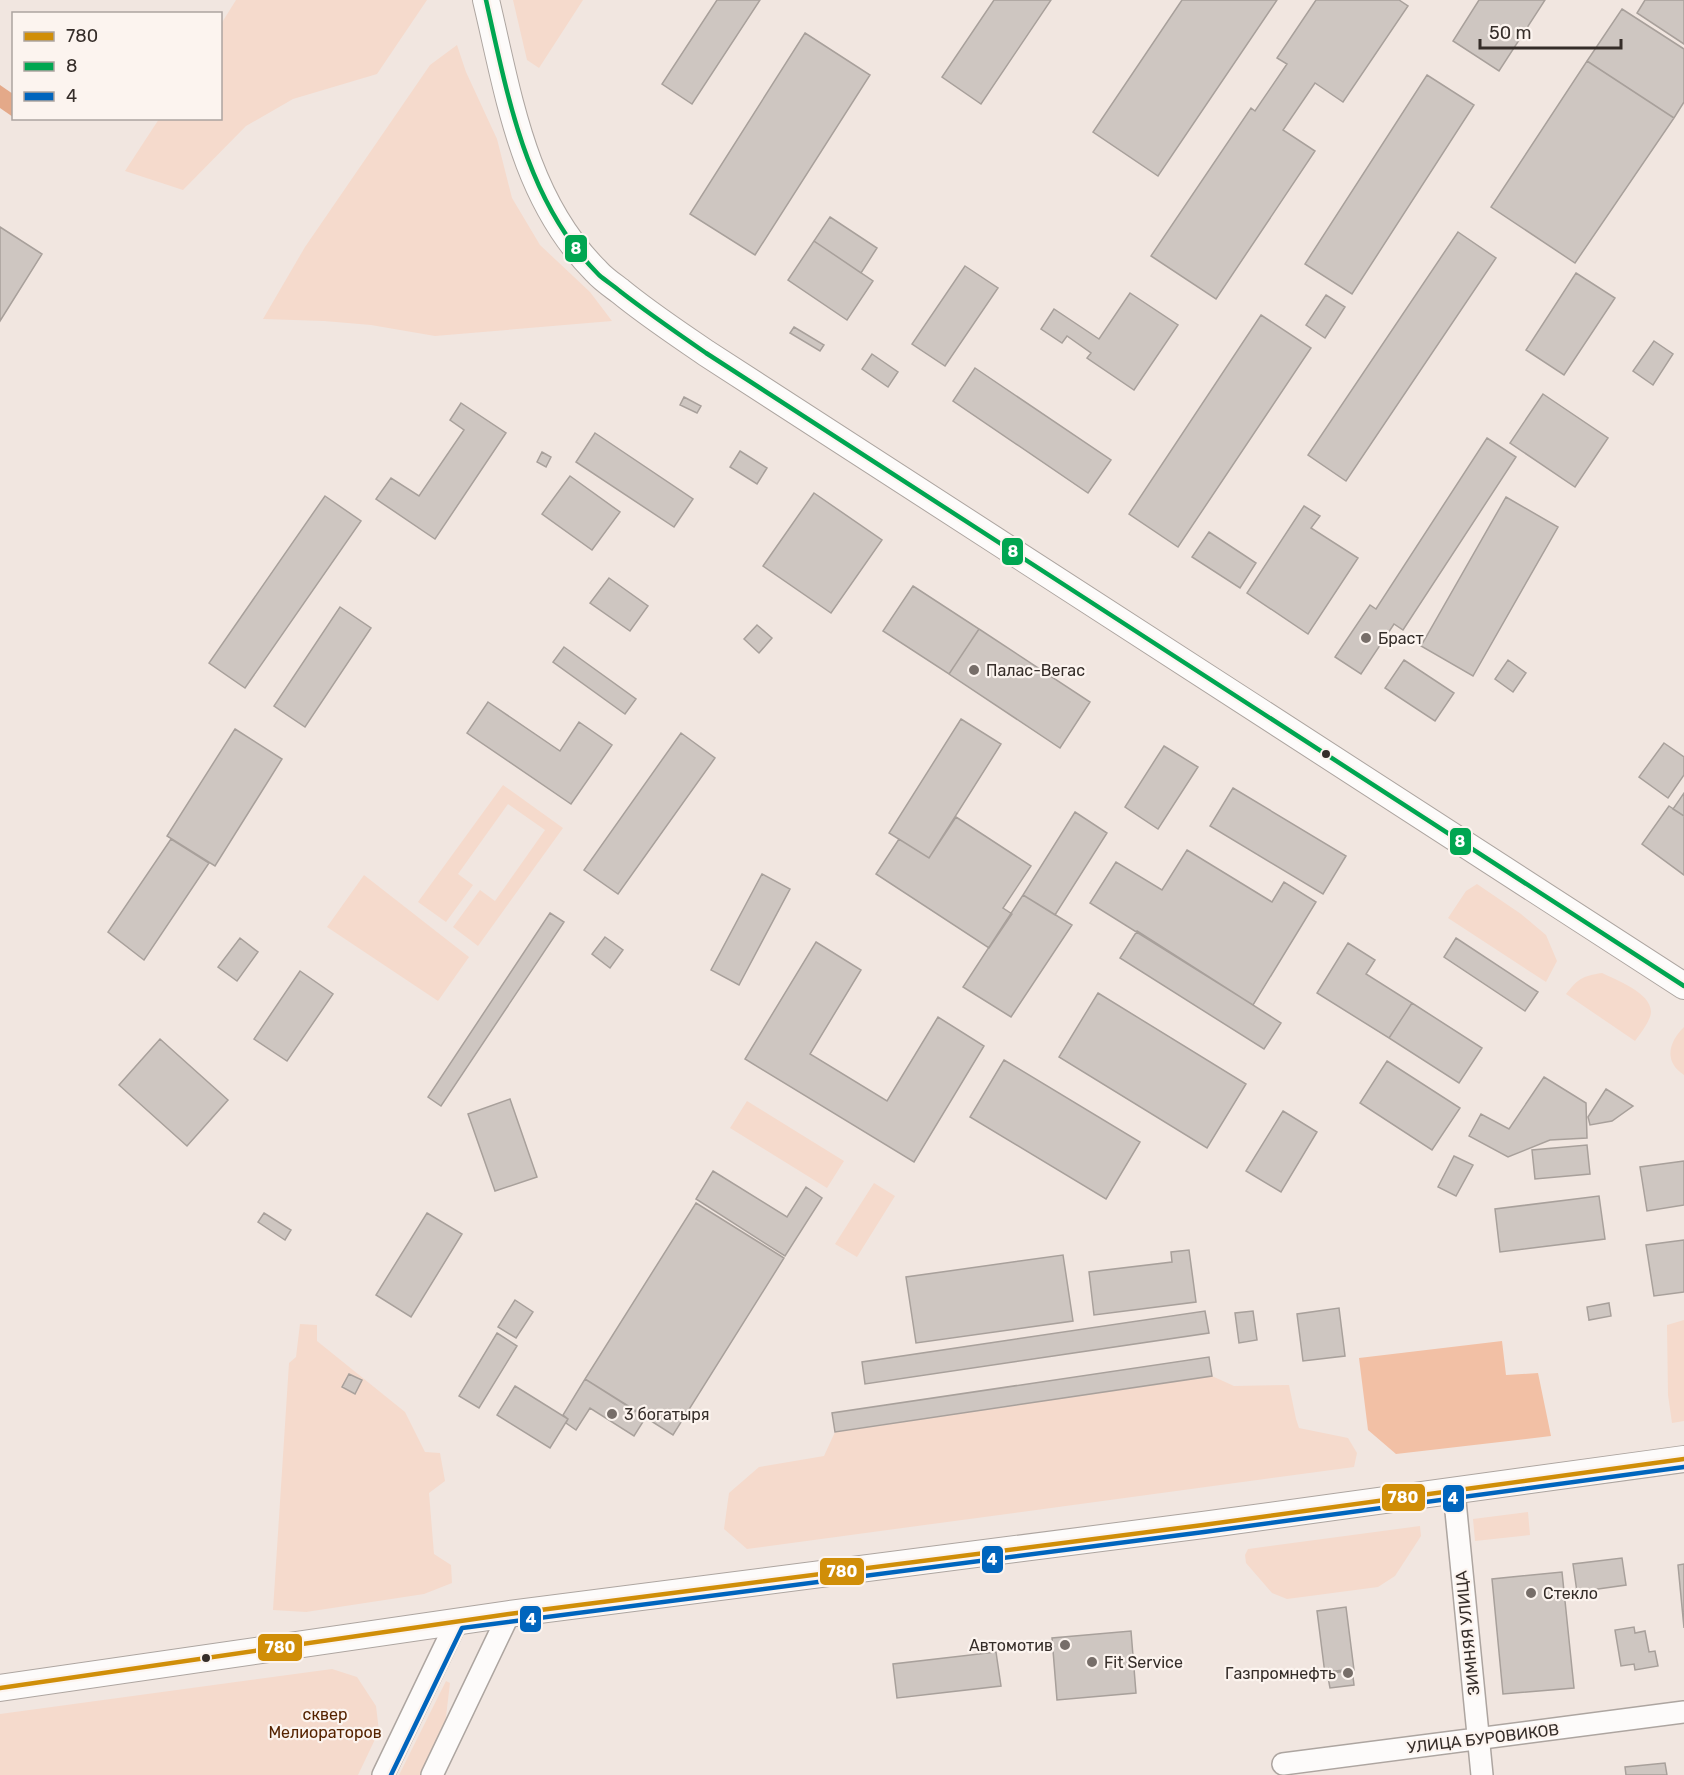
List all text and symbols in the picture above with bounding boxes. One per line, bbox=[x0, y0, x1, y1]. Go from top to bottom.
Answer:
legend bbox=[12, 12, 222, 120]
scale bar bbox=[1480, 12, 1621, 50]
text: 50 m bbox=[1489, 22, 1532, 44]
text: 780 bbox=[66, 25, 98, 47]
text: 8 bbox=[66, 55, 77, 77]
text: 4 bbox=[66, 85, 77, 107]
line badge: 8 bbox=[564, 234, 588, 263]
text: 8 bbox=[571, 239, 582, 258]
line badge: 8 bbox=[1001, 537, 1024, 566]
text: 8 bbox=[1008, 542, 1019, 561]
place label: Браст bbox=[1378, 629, 1424, 648]
marker: Браст bbox=[1359, 631, 1373, 645]
place label: Палас-Вегас bbox=[986, 661, 1085, 680]
marker: Палас-Вегас bbox=[967, 663, 981, 677]
unlabelled marker bbox=[1320, 748, 1332, 760]
line badge: 8 bbox=[1449, 827, 1472, 856]
text: 8 bbox=[1455, 832, 1466, 851]
place label: 3 богатыря bbox=[624, 1405, 710, 1424]
marker: 3 богатыря bbox=[605, 1407, 619, 1421]
line badge: 780 bbox=[1381, 1483, 1426, 1512]
line badge: 4 bbox=[1442, 1484, 1465, 1513]
text: 780 bbox=[1388, 1488, 1419, 1507]
text: 4 bbox=[1448, 1489, 1459, 1508]
line badge: 4 bbox=[981, 1545, 1004, 1574]
text: 4 bbox=[987, 1550, 998, 1569]
line badge: 780 bbox=[819, 1557, 865, 1586]
text: 780 bbox=[827, 1562, 858, 1581]
street label: ЗИМНЯЯ УЛИЦА bbox=[1451, 1569, 1484, 1696]
place label: Стекло bbox=[1543, 1584, 1598, 1603]
marker: Стекло bbox=[1524, 1586, 1538, 1600]
line badge: 4 bbox=[519, 1605, 542, 1633]
text: 4 bbox=[526, 1610, 537, 1629]
line badge: 780 bbox=[257, 1633, 303, 1662]
place label: Автомотив bbox=[969, 1636, 1053, 1655]
text: 780 bbox=[265, 1638, 296, 1657]
marker: Автомотив bbox=[1058, 1638, 1072, 1652]
unlabelled marker bbox=[200, 1652, 212, 1664]
place label: Fit Service bbox=[1104, 1653, 1183, 1672]
marker: Fit Service bbox=[1085, 1655, 1099, 1669]
place label: Газпромнефть bbox=[1225, 1664, 1336, 1683]
marker: Газпромнефть bbox=[1341, 1666, 1355, 1680]
park label: сквер Мелиораторов bbox=[268, 1705, 382, 1742]
street label: УЛИЦА БУРОВИКОВ bbox=[1406, 1720, 1560, 1757]

